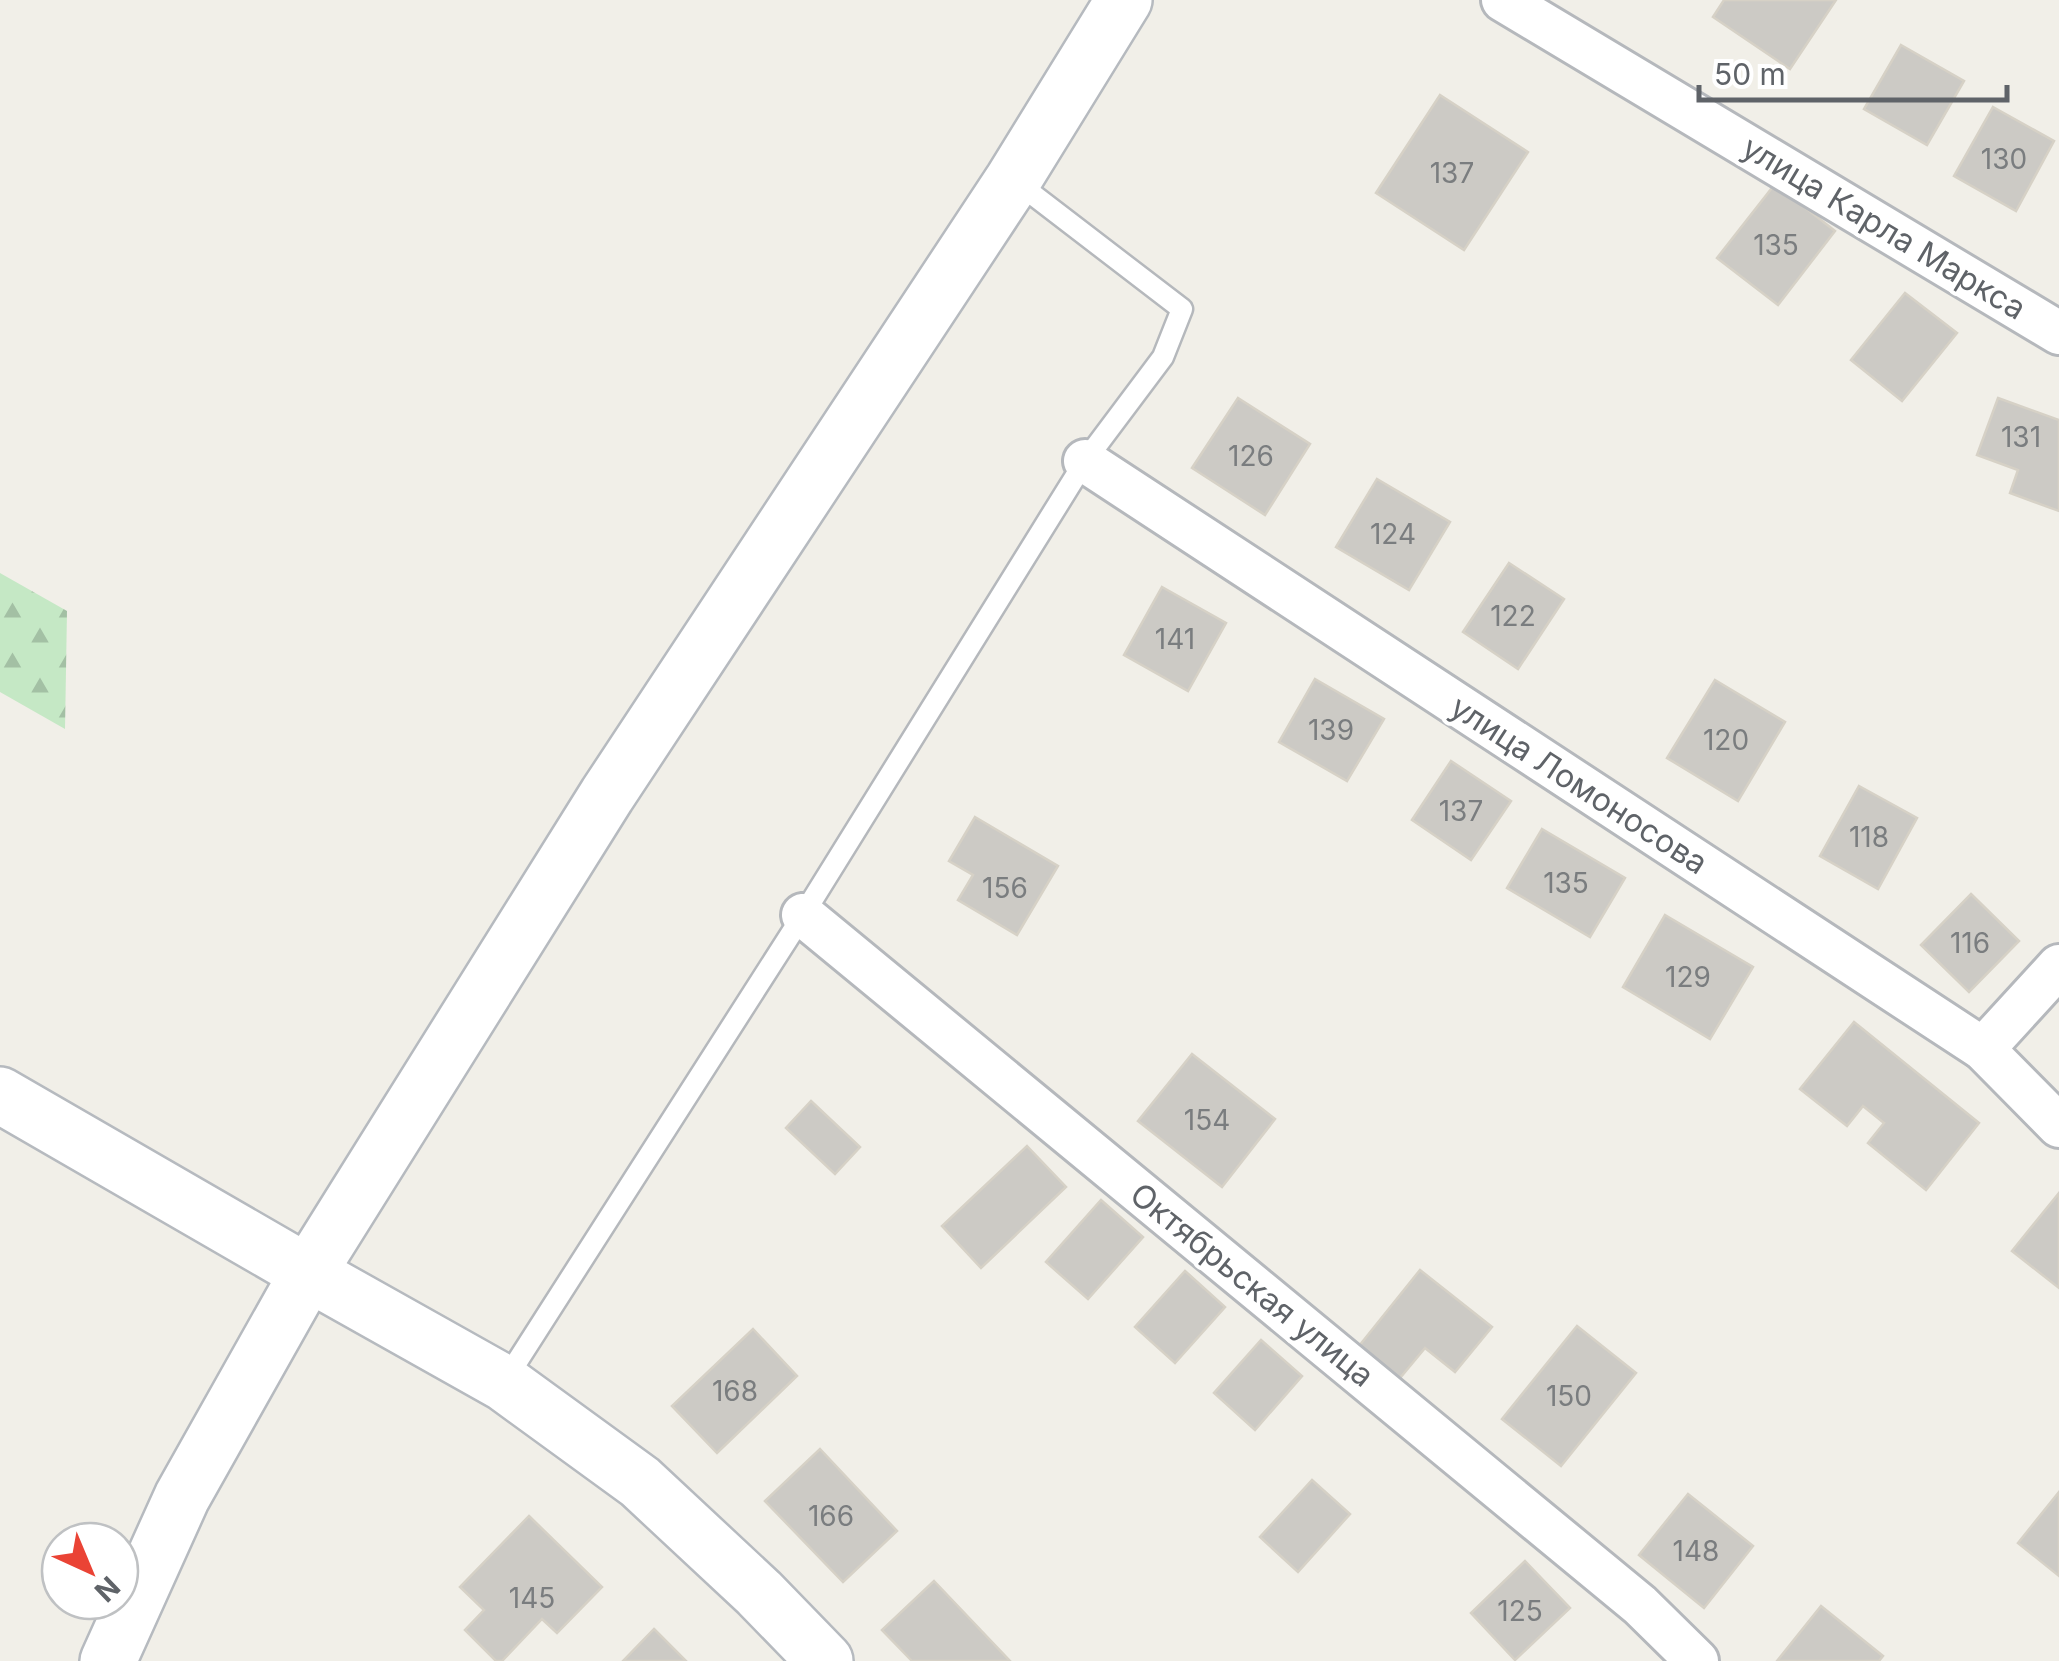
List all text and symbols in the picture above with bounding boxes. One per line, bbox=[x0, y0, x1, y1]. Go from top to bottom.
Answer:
scale bar bbox=[1699, 40, 2006, 102]
text: 50 m bbox=[1714, 56, 1786, 92]
street label: улица Карла Маркса bbox=[1735, 127, 2033, 328]
house number: 130 bbox=[1981, 142, 2027, 176]
house number: 137 bbox=[1430, 156, 1474, 190]
house number: 135 bbox=[1753, 228, 1799, 262]
house number: 131 bbox=[2001, 420, 2041, 454]
house number: 126 bbox=[1228, 439, 1274, 473]
house number: 124 bbox=[1370, 517, 1416, 551]
house number: 122 bbox=[1490, 599, 1536, 633]
house number: 141 bbox=[1155, 622, 1195, 656]
street label: улица Ломоносова bbox=[1443, 687, 1715, 882]
house number: 139 bbox=[1308, 713, 1354, 747]
house number: 120 bbox=[1703, 723, 1749, 757]
house number: 137 bbox=[1439, 794, 1483, 828]
house number: 118 bbox=[1849, 820, 1889, 854]
house number: 135 bbox=[1543, 866, 1589, 900]
house number: 156 bbox=[982, 871, 1028, 905]
house number: 116 bbox=[1950, 926, 1990, 960]
house number: 129 bbox=[1665, 960, 1711, 994]
house number: 154 bbox=[1184, 1103, 1230, 1137]
street label: Октябрьская улица bbox=[1123, 1174, 1382, 1395]
house number: 168 bbox=[712, 1374, 758, 1408]
house number: 150 bbox=[1546, 1379, 1592, 1413]
house number: 166 bbox=[808, 1499, 854, 1533]
north arrow bbox=[40, 1521, 140, 1621]
house number: 148 bbox=[1673, 1534, 1719, 1568]
text: N bbox=[88, 1569, 127, 1609]
house number: 145 bbox=[509, 1581, 555, 1615]
house number: 125 bbox=[1497, 1594, 1543, 1628]

